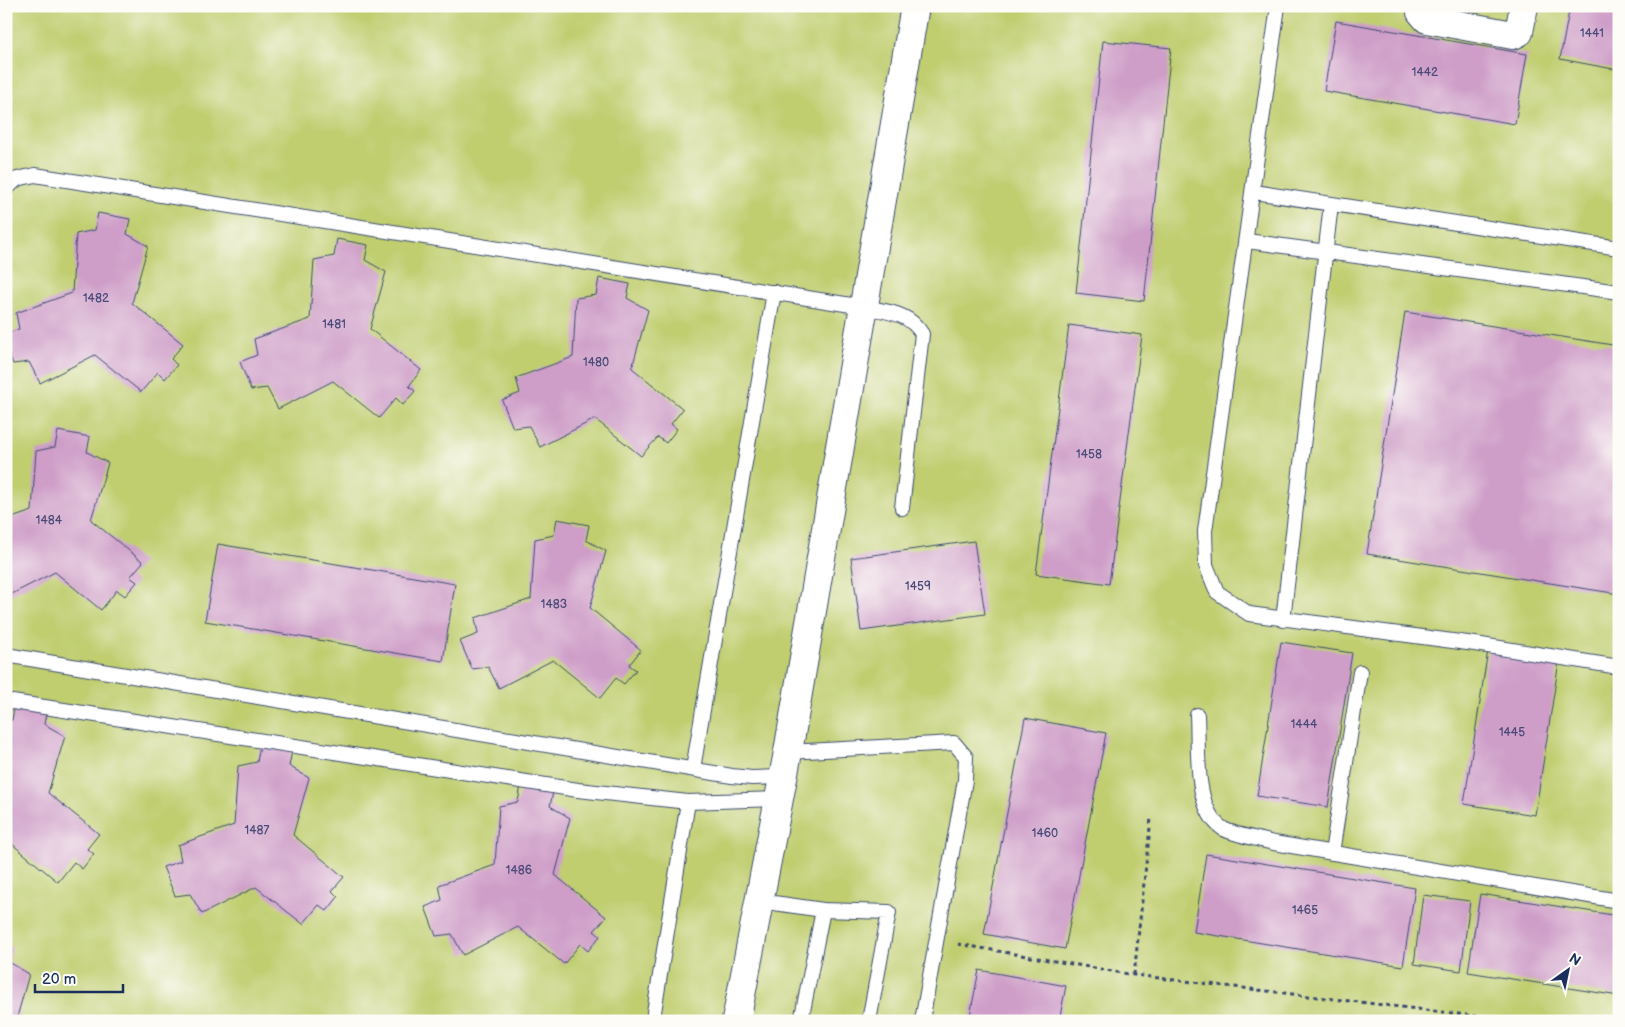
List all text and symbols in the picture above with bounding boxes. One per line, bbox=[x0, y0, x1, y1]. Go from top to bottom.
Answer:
house number: 1441 bbox=[1580, 26, 1604, 41]
house number: 1442 bbox=[1412, 65, 1438, 80]
house number: 1482 bbox=[83, 291, 109, 306]
house number: 1481 bbox=[322, 317, 346, 332]
house number: 1480 bbox=[583, 355, 609, 370]
house number: 1458 bbox=[1076, 447, 1102, 462]
house number: 1484 bbox=[36, 513, 63, 528]
house number: 1459 bbox=[905, 579, 931, 594]
house number: 1483 bbox=[541, 597, 567, 612]
house number: 1444 bbox=[1291, 717, 1318, 732]
house number: 1445 bbox=[1499, 725, 1525, 740]
house number: 1487 bbox=[245, 823, 270, 838]
house number: 1460 bbox=[1032, 826, 1058, 841]
house number: 1486 bbox=[506, 863, 532, 878]
house number: 1465 bbox=[1292, 903, 1318, 918]
north arrow bbox=[1542, 944, 1592, 994]
text: N bbox=[1566, 950, 1584, 970]
scale bar bbox=[35, 962, 122, 994]
text: 20 m bbox=[42, 970, 76, 989]

